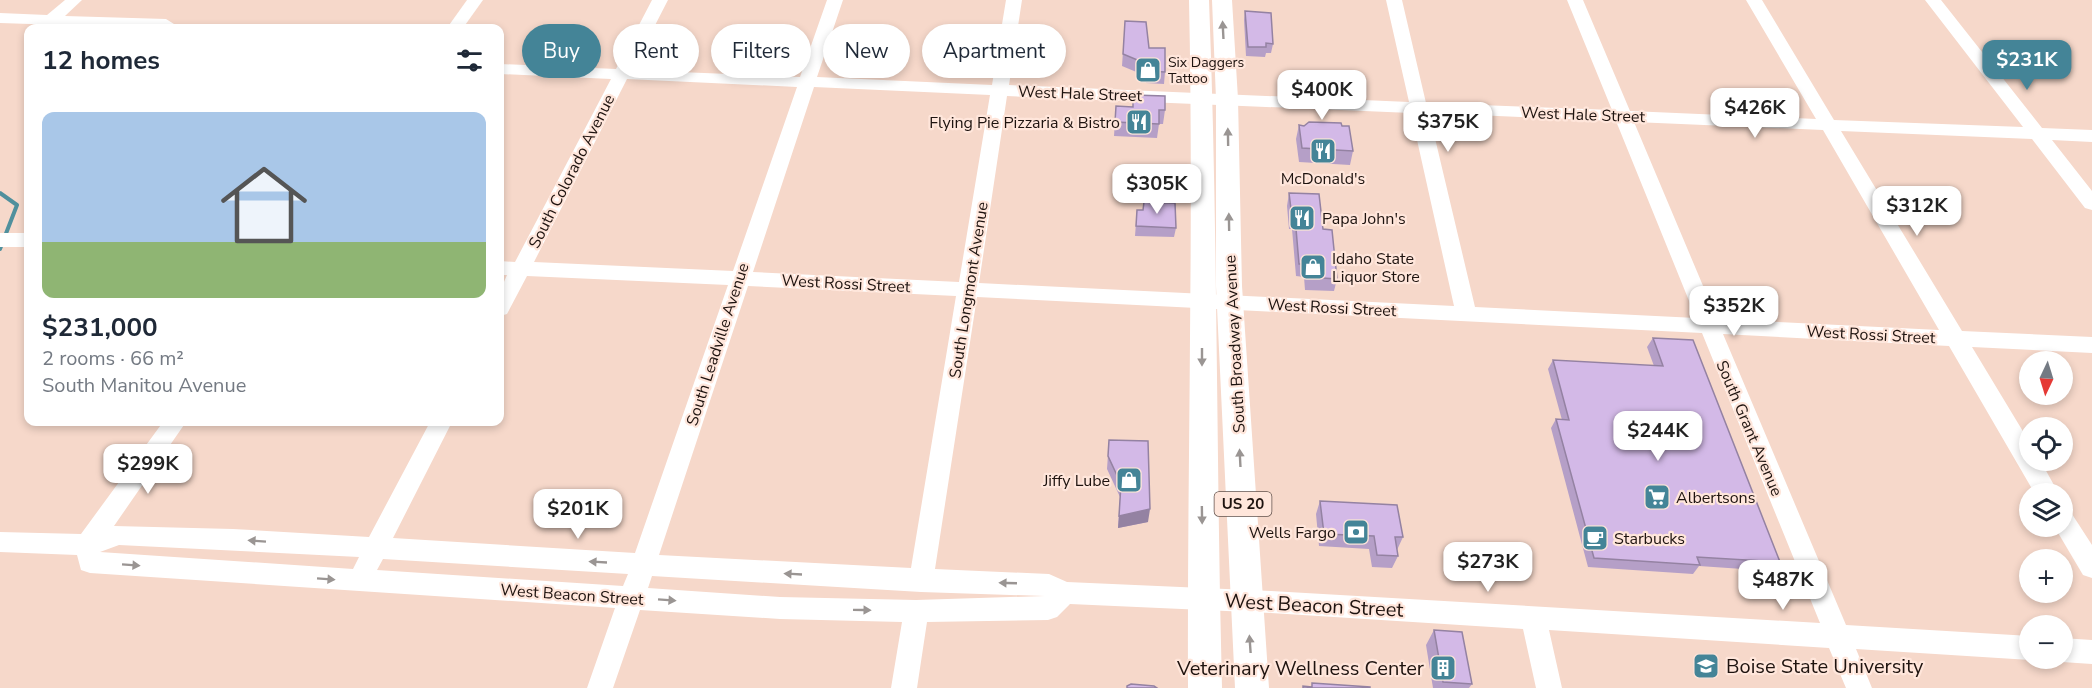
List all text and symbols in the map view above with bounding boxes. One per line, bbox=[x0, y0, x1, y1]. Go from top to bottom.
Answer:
one-way arrow bbox=[1219, 20, 1228, 39]
chip: Buy bbox=[522, 24, 601, 78]
chip: Rent bbox=[613, 24, 699, 78]
chip: Filters bbox=[711, 24, 811, 78]
chip: New bbox=[823, 24, 910, 78]
chip: Apartment bbox=[922, 24, 1066, 78]
pin: $231K bbox=[1985, 40, 2069, 91]
text: 12 homes bbox=[42, 43, 160, 78]
icon: filters bbox=[453, 44, 486, 77]
text: $231K bbox=[1996, 46, 2058, 73]
place label: Six Daggers Tattoo bbox=[1168, 53, 1244, 88]
shop icon: Six Daggers Tattoo bbox=[1133, 55, 1163, 85]
pin: $400K bbox=[1280, 70, 1364, 121]
text: $400K bbox=[1291, 76, 1353, 103]
street label: West Hale Street bbox=[1018, 81, 1143, 107]
pin: $426K bbox=[1713, 88, 1797, 139]
street label: South Colorado Avenue bbox=[523, 91, 620, 252]
text: $426K bbox=[1724, 94, 1786, 121]
pin: $375K bbox=[1406, 102, 1490, 153]
street label: West Hale Street bbox=[1521, 102, 1646, 128]
restaurant icon: Flying Pie Pizzaria & Bistro bbox=[1124, 107, 1154, 137]
text: $375K bbox=[1417, 108, 1479, 135]
place label: Flying Pie Pizzaria & Bistro bbox=[929, 112, 1120, 134]
one-way arrow bbox=[1223, 128, 1232, 147]
restaurant icon: McDonald's bbox=[1308, 136, 1338, 166]
icon: home bbox=[210, 151, 318, 259]
pin: $305K bbox=[1115, 164, 1199, 215]
place label: McDonald's bbox=[1281, 168, 1365, 190]
text: $305K bbox=[1126, 170, 1188, 197]
pin: $312K bbox=[1875, 186, 1959, 237]
text: $312K bbox=[1886, 192, 1948, 219]
street label: South Longmont Avenue bbox=[944, 200, 994, 380]
restaurant icon: Papa John's bbox=[1287, 203, 1317, 233]
place label: Papa John's bbox=[1322, 208, 1406, 230]
one-way arrow bbox=[1224, 213, 1233, 232]
place label: Idaho State Liquor Store bbox=[1332, 248, 1420, 288]
shop icon: Idaho State Liquor Store bbox=[1298, 252, 1328, 282]
street label: South Broadway Avenue bbox=[1219, 254, 1251, 433]
street label: South Leadville Avenue bbox=[681, 260, 755, 428]
street label: West Rossi Street bbox=[781, 270, 911, 298]
pin: $352K bbox=[1692, 286, 1776, 337]
text: $352K bbox=[1703, 292, 1765, 319]
street label: West Rossi Street bbox=[1267, 294, 1397, 322]
text: $231,000 bbox=[42, 310, 158, 345]
street label: West Rossi Street bbox=[1806, 321, 1936, 349]
text: 2 rooms · 66 m² bbox=[42, 345, 184, 372]
one-way arrow bbox=[1197, 348, 1207, 367]
north arrow bbox=[2019, 351, 2073, 405]
map controls bbox=[2019, 351, 2073, 669]
street label: South Grant Avenue bbox=[1711, 357, 1788, 500]
text: South Manitou Avenue bbox=[42, 372, 246, 399]
pin: $244K bbox=[1616, 411, 1700, 462]
text: $244K bbox=[1627, 417, 1689, 444]
button: locate bbox=[2019, 417, 2073, 471]
pin: $299K bbox=[106, 444, 190, 495]
one-way arrow bbox=[1236, 449, 1245, 468]
text: $299K bbox=[117, 450, 179, 477]
shop icon: Jiffy Lube bbox=[1114, 465, 1144, 495]
place label: Jiffy Lube bbox=[1042, 470, 1110, 492]
supermarket icon: Albertsons bbox=[1642, 482, 1672, 512]
button: layers bbox=[2019, 483, 2073, 537]
place label: Albertsons bbox=[1676, 487, 1755, 509]
pin: $201K bbox=[536, 489, 620, 540]
road number: US 20 bbox=[1214, 492, 1272, 516]
text: $201K bbox=[547, 495, 609, 522]
one-way arrow bbox=[1197, 506, 1207, 525]
bank icon: Wells Fargo bbox=[1341, 517, 1371, 547]
place label: Wells Fargo bbox=[1249, 522, 1336, 544]
cafe icon: Starbucks bbox=[1580, 523, 1610, 553]
place label: Starbucks bbox=[1614, 528, 1685, 550]
one-way arrow bbox=[247, 536, 266, 545]
pin: $273K bbox=[1446, 542, 1530, 593]
text: $273K bbox=[1457, 548, 1519, 575]
button: + bbox=[2019, 549, 2073, 603]
one-way arrow bbox=[588, 558, 607, 567]
pin: $487K bbox=[1741, 560, 1825, 611]
one-way arrow bbox=[122, 561, 141, 570]
text: $487K bbox=[1752, 566, 1814, 593]
one-way arrow bbox=[783, 569, 802, 579]
one-way arrow bbox=[316, 574, 335, 584]
street label: West Beacon Street bbox=[500, 579, 645, 611]
one-way arrow bbox=[999, 579, 1018, 588]
street label: West Beacon Street bbox=[1224, 587, 1405, 624]
one-way arrow bbox=[658, 596, 677, 605]
one-way arrow bbox=[853, 605, 872, 615]
button: − bbox=[2019, 615, 2073, 669]
one-way arrow bbox=[1245, 635, 1255, 654]
school or university icon: Boise State University bbox=[1691, 651, 1721, 681]
building icon: Veterinary Wellness Center bbox=[1428, 653, 1458, 683]
place label: Boise State University bbox=[1726, 653, 1924, 680]
place label: Veterinary Wellness Center bbox=[1176, 655, 1424, 682]

